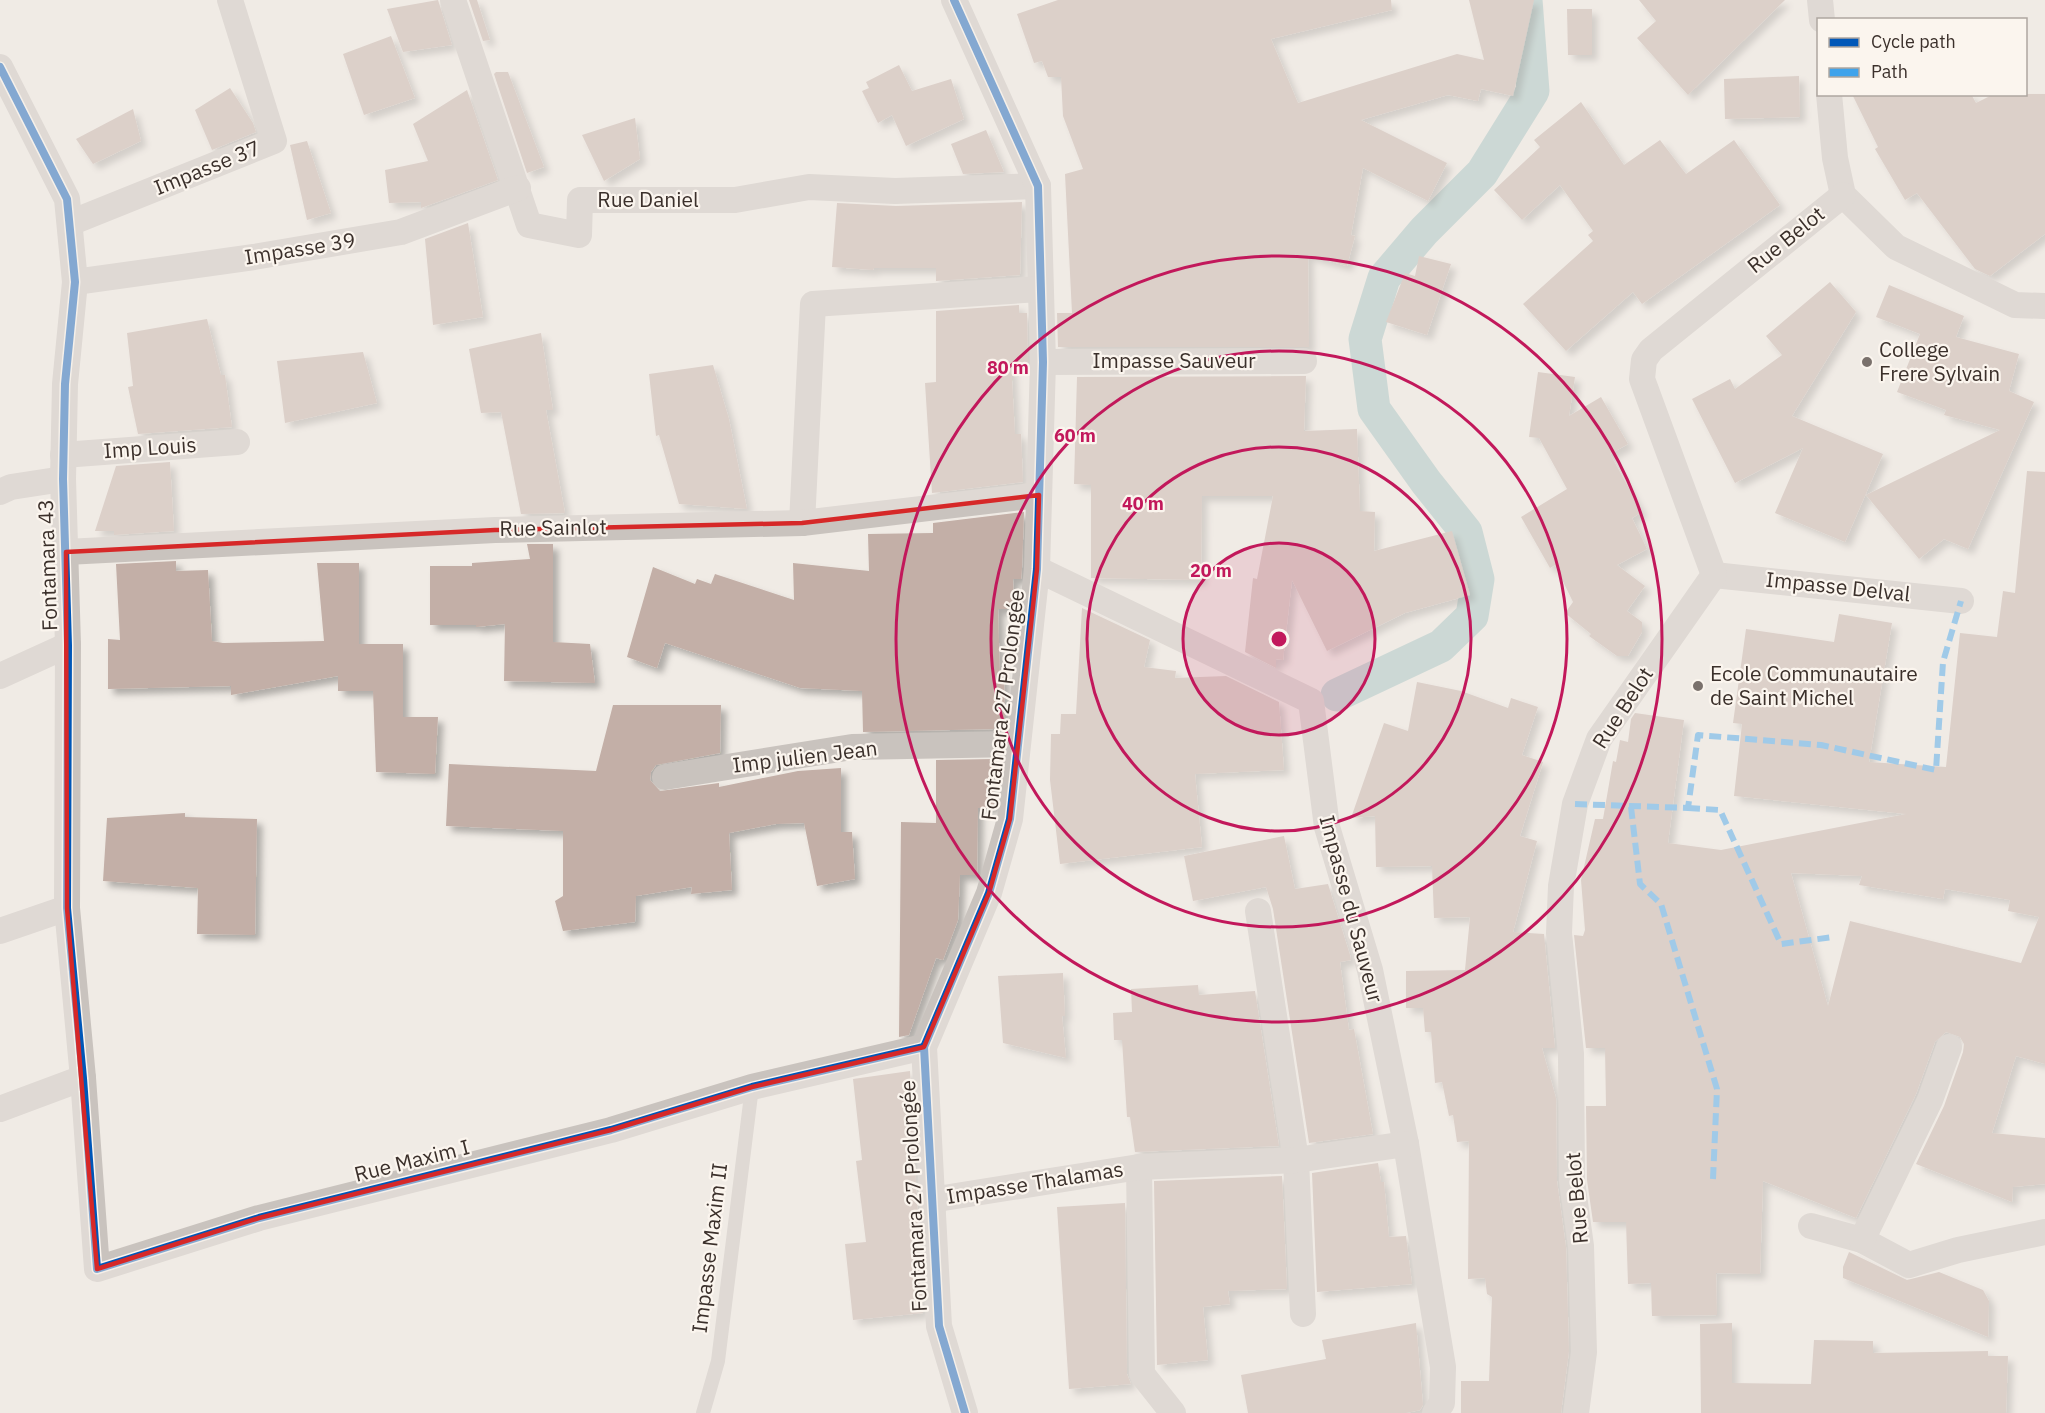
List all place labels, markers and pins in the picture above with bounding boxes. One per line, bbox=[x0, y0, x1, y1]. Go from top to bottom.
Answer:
place label: College Frere Sylvain bbox=[1879, 335, 2000, 387]
marker: College Frere Sylvain bbox=[1860, 355, 1874, 369]
centre of rings bbox=[1269, 629, 1289, 649]
place label: Ecole Communautaire de Saint Michel bbox=[1710, 659, 1918, 711]
marker: Ecole Communautaire de Saint Michel bbox=[1691, 679, 1705, 693]

